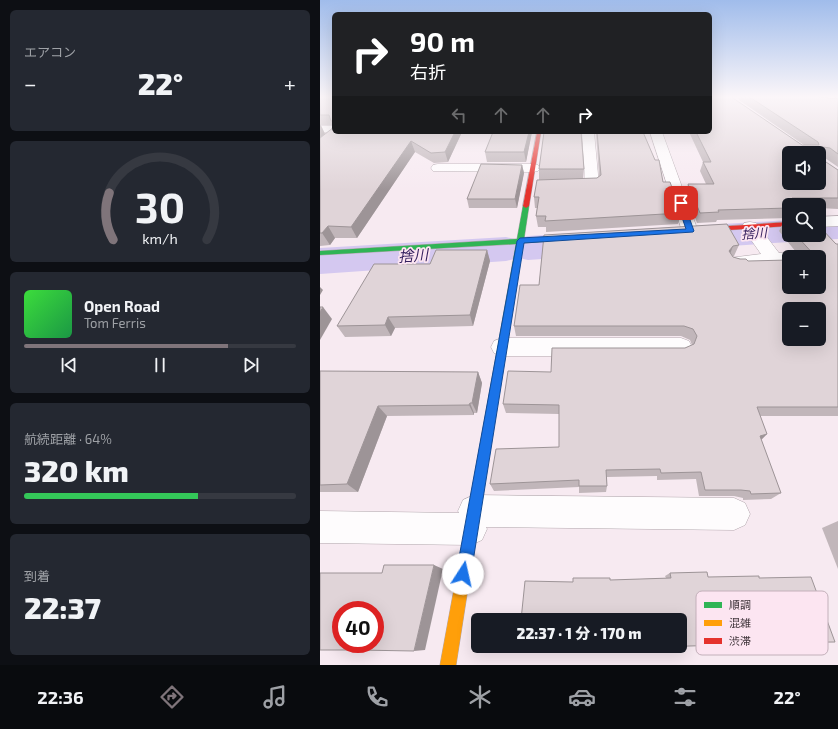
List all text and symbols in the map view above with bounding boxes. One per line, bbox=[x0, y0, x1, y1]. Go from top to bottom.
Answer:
text: 90 m bbox=[410, 24, 475, 58]
icon: right bbox=[344, 28, 396, 80]
text: エアコン bbox=[24, 44, 76, 60]
text: 右折 bbox=[410, 61, 446, 83]
text: 22° bbox=[138, 65, 183, 101]
text: − bbox=[24, 70, 37, 96]
text: + bbox=[284, 70, 296, 96]
icon: left bbox=[448, 104, 470, 126]
icon: ahead bbox=[490, 104, 512, 126]
icon: ahead bbox=[532, 104, 554, 126]
icon: right bbox=[574, 104, 596, 126]
map controls bbox=[782, 146, 826, 346]
button: sound bbox=[782, 146, 826, 190]
text: 30 bbox=[135, 180, 185, 230]
pin bbox=[664, 186, 698, 220]
icon: arrive bbox=[670, 192, 692, 214]
button: search bbox=[782, 198, 826, 242]
water label: 捨川 bbox=[740, 224, 770, 242]
text: km/h bbox=[142, 229, 178, 246]
water label: 捨川 bbox=[397, 245, 431, 265]
button: + bbox=[782, 250, 826, 294]
text: Open Road bbox=[84, 297, 160, 315]
button: − bbox=[782, 302, 826, 346]
text: Tom Ferris bbox=[84, 315, 146, 331]
icon: previous bbox=[58, 354, 80, 376]
icon: pause bbox=[149, 354, 171, 376]
icon: next bbox=[240, 354, 262, 376]
text: 航続距離 · 64% bbox=[24, 431, 112, 447]
text: 320 km bbox=[24, 452, 129, 488]
position arrow bbox=[442, 553, 484, 595]
text: 到着 bbox=[24, 568, 50, 584]
text: 22:37 bbox=[24, 589, 101, 625]
legend bbox=[696, 591, 828, 655]
text: 順調 bbox=[729, 598, 751, 611]
speed limit sign: 40 bbox=[332, 601, 384, 653]
text: 混雑 bbox=[729, 616, 751, 629]
text: 22:37 · 1 分 · 170 m bbox=[517, 624, 641, 642]
text: 渋滞 bbox=[729, 634, 751, 647]
icon: directions bbox=[158, 683, 186, 711]
icon: music bbox=[261, 683, 289, 711]
icon: phone bbox=[363, 683, 391, 711]
icon: climate bbox=[466, 683, 494, 711]
icon: car bbox=[568, 683, 596, 711]
icon: filters bbox=[671, 683, 699, 711]
text: 22:36 bbox=[37, 686, 84, 708]
text: 22° bbox=[774, 686, 801, 708]

